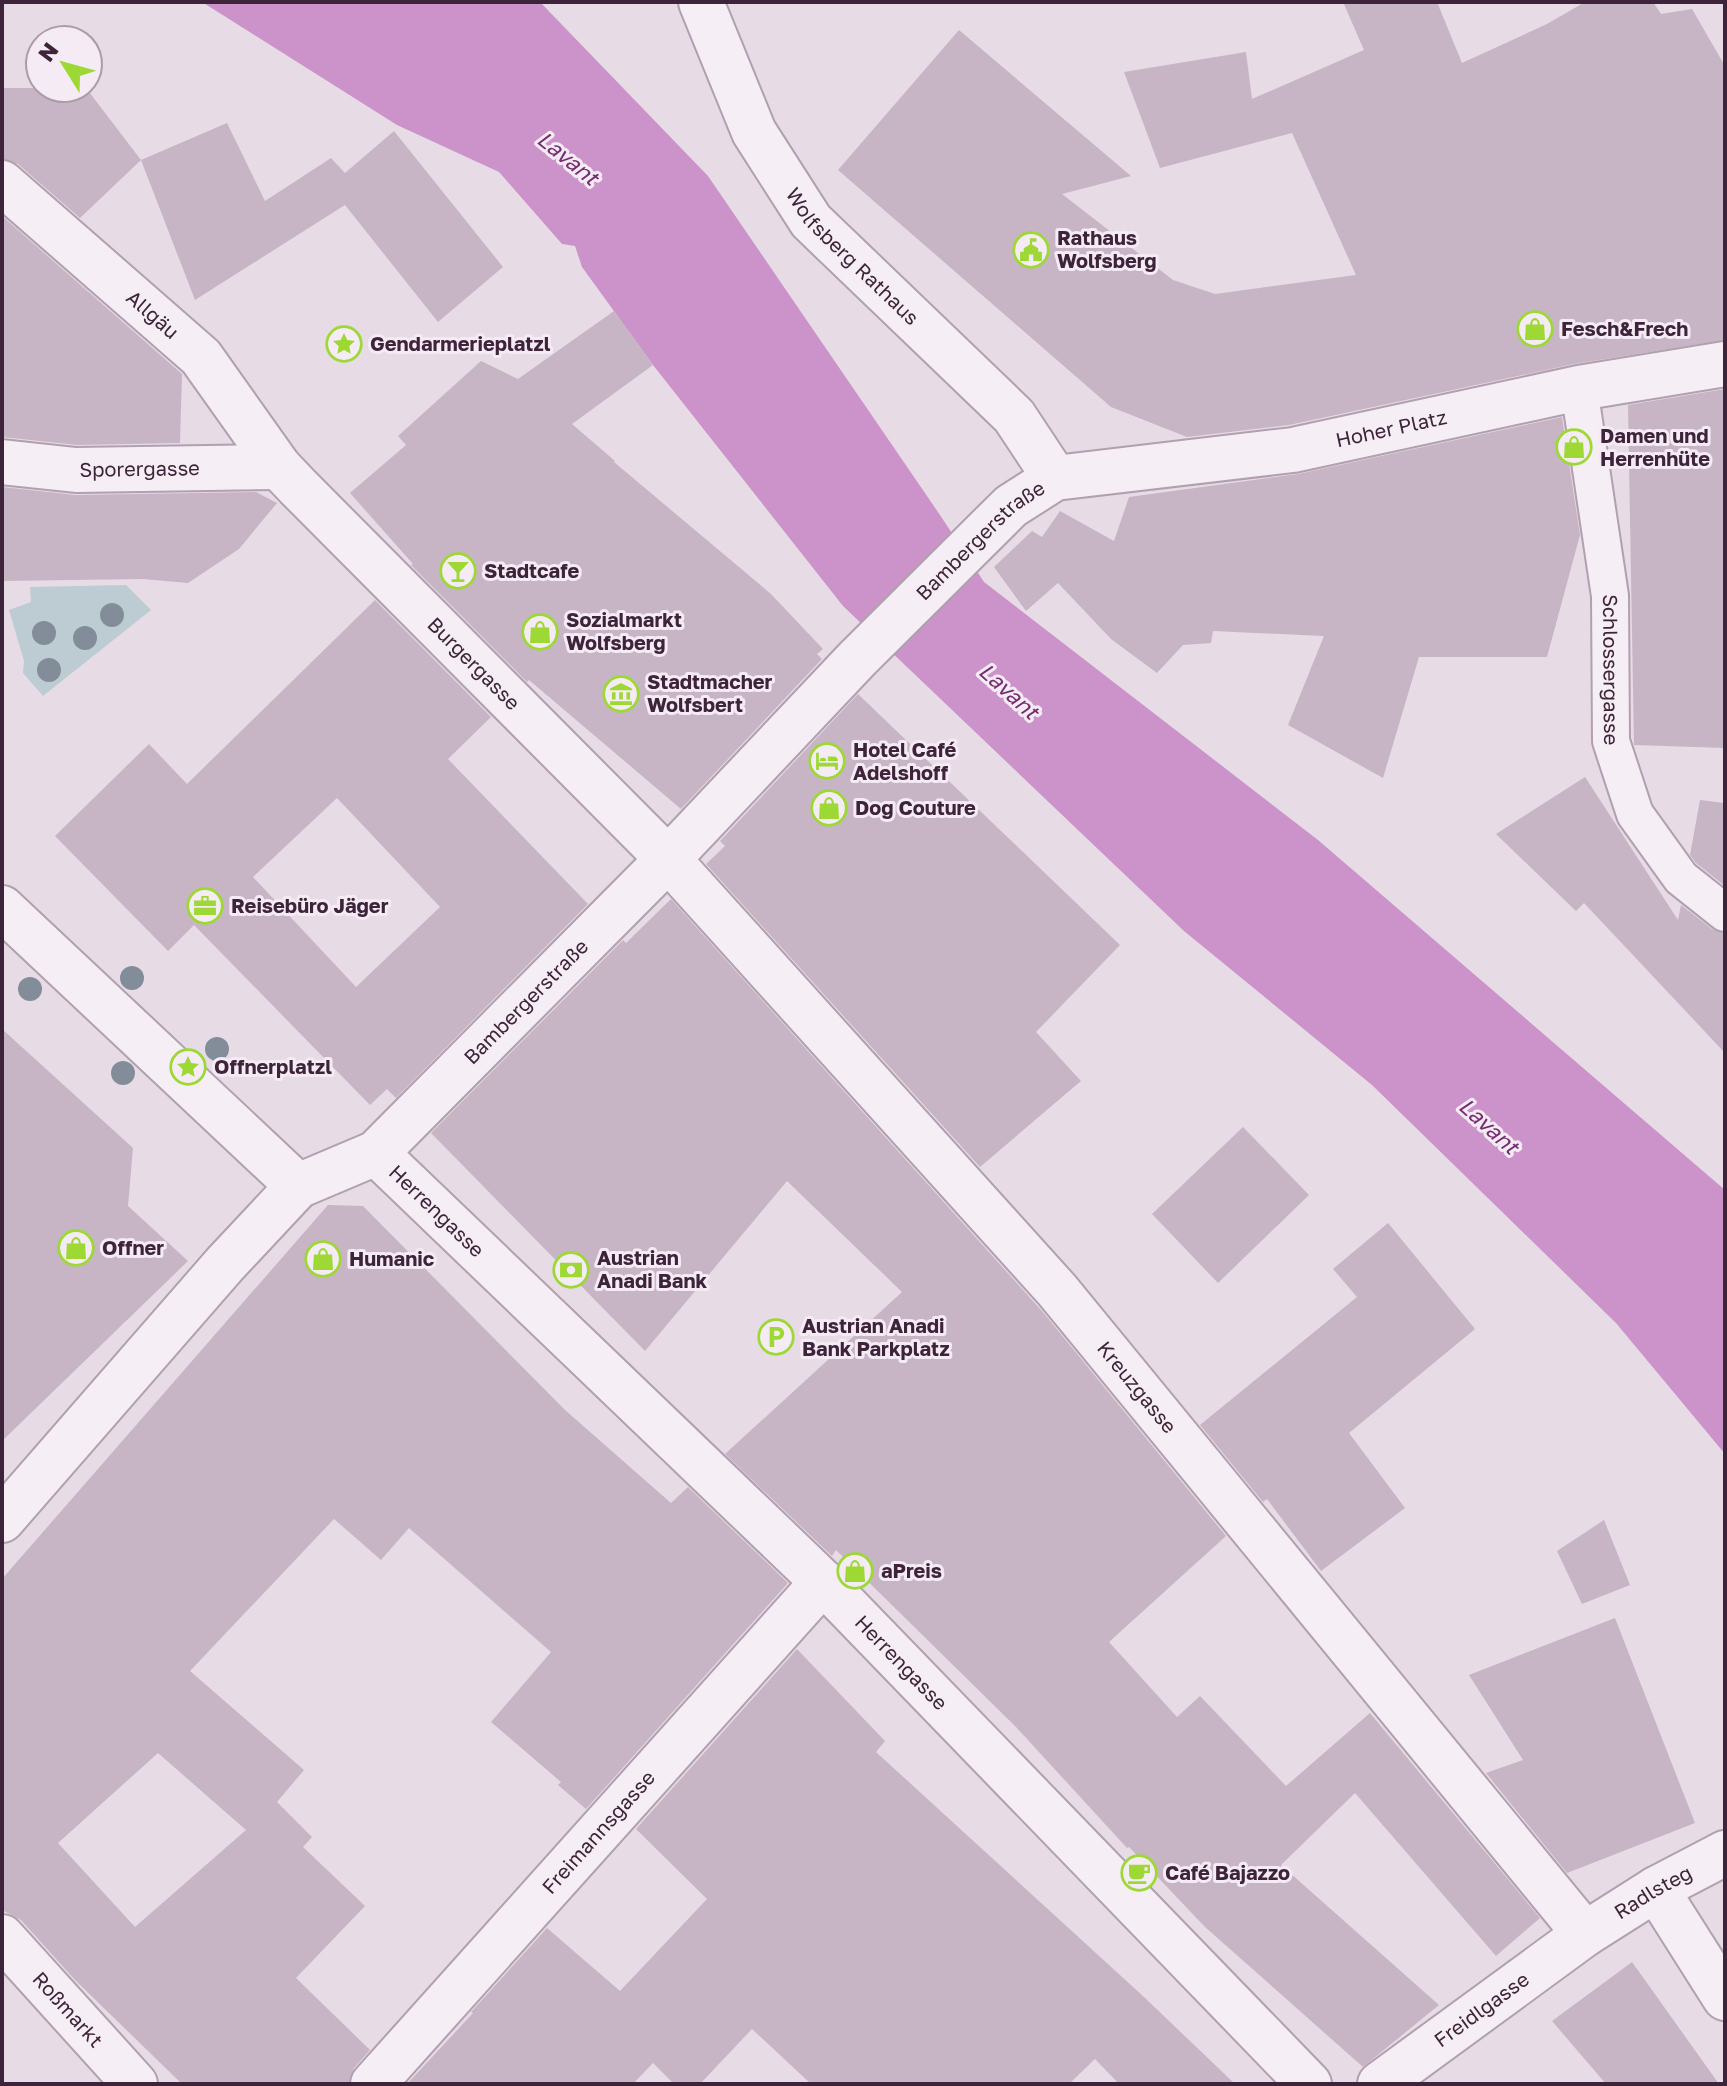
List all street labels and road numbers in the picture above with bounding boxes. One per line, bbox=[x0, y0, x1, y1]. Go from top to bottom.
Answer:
street label: Wolfsberg Rathaus bbox=[782, 183, 925, 329]
street label: Allgäu bbox=[122, 285, 184, 343]
street label: Hoher Platz bbox=[1333, 404, 1449, 451]
street label: Sporergasse bbox=[79, 455, 200, 481]
street label: Bambergerstraße bbox=[910, 475, 1049, 605]
street label: Schlossergasse bbox=[1599, 594, 1624, 745]
street label: Burgergasse bbox=[423, 612, 526, 714]
street label: Bambergerstraße bbox=[458, 934, 593, 1069]
street label: Herrengasse bbox=[385, 1159, 490, 1262]
street label: Kreuzgasse bbox=[1093, 1336, 1182, 1438]
street label: Herrengasse bbox=[851, 1610, 953, 1714]
street label: Freimannsgasse bbox=[536, 1765, 659, 1898]
street label: Radlsteg bbox=[1609, 1859, 1696, 1923]
street label: Roßmarkt bbox=[28, 1966, 109, 2052]
street label: Freidlgasse bbox=[1429, 1966, 1533, 2051]

